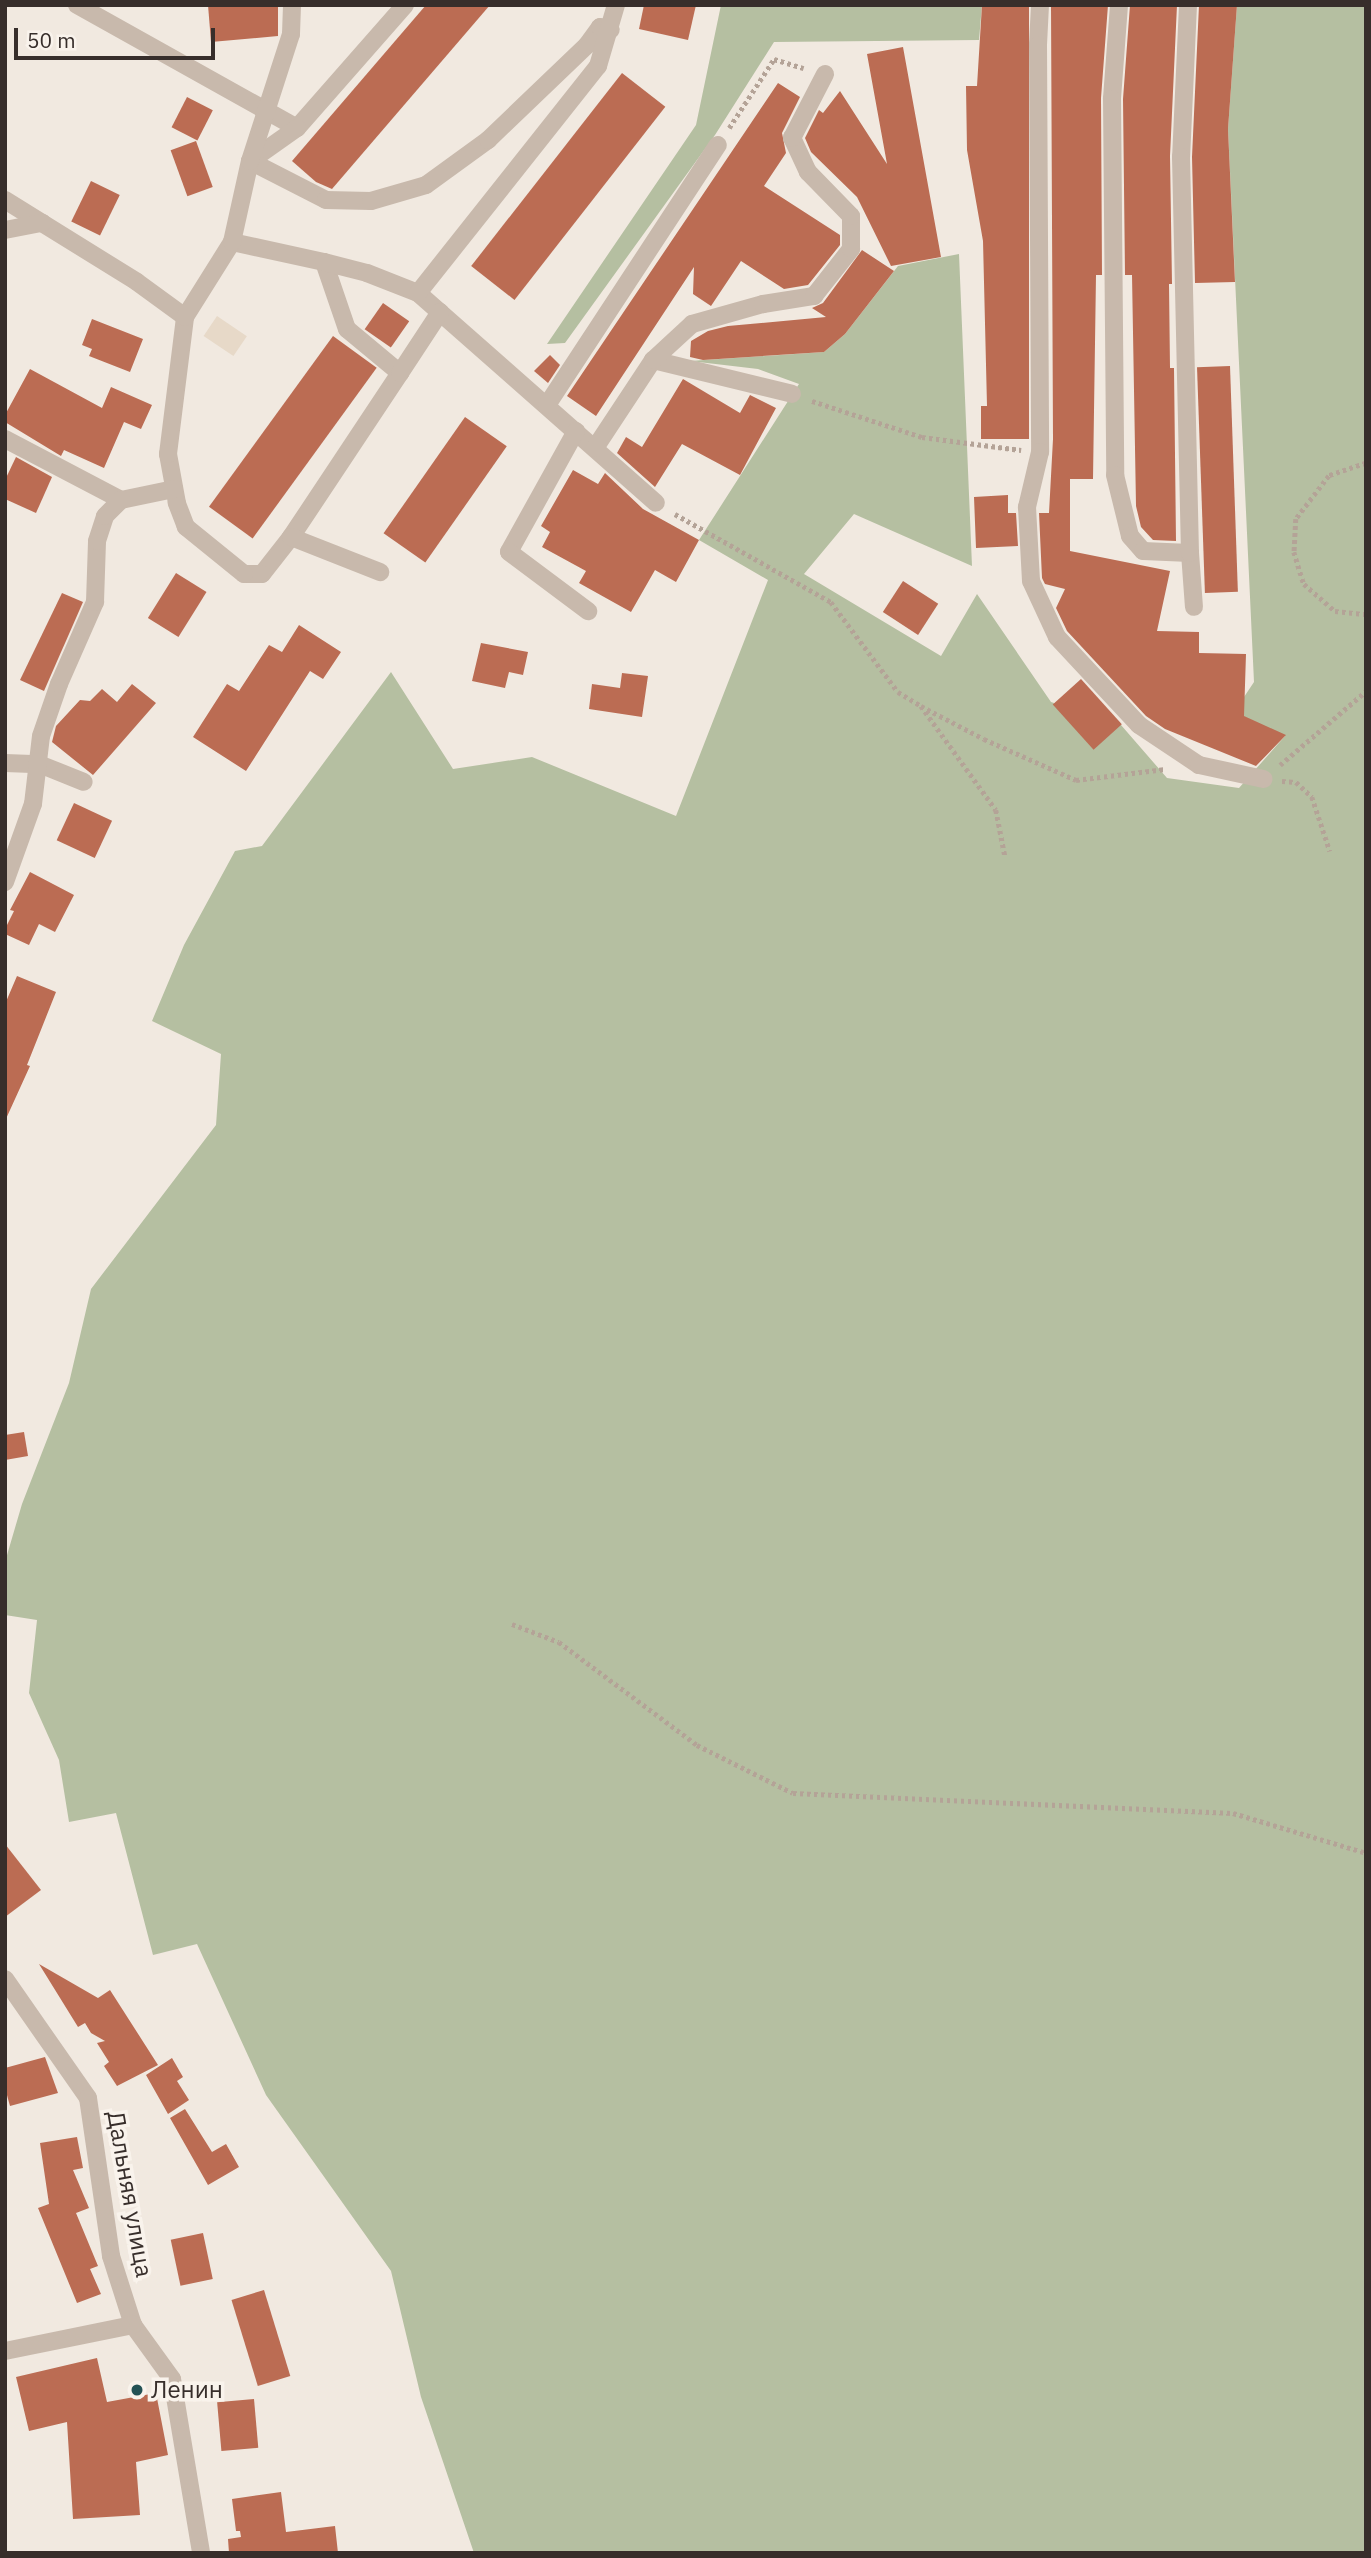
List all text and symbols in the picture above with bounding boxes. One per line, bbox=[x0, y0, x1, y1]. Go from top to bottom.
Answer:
scale bar bbox=[18, 14, 219, 58]
text: 50 m bbox=[27, 26, 76, 54]
street label: Дальняя улица bbox=[101, 2109, 159, 2279]
place label: Ленин bbox=[151, 2376, 223, 2404]
marker: Ленин bbox=[129, 2382, 145, 2398]

